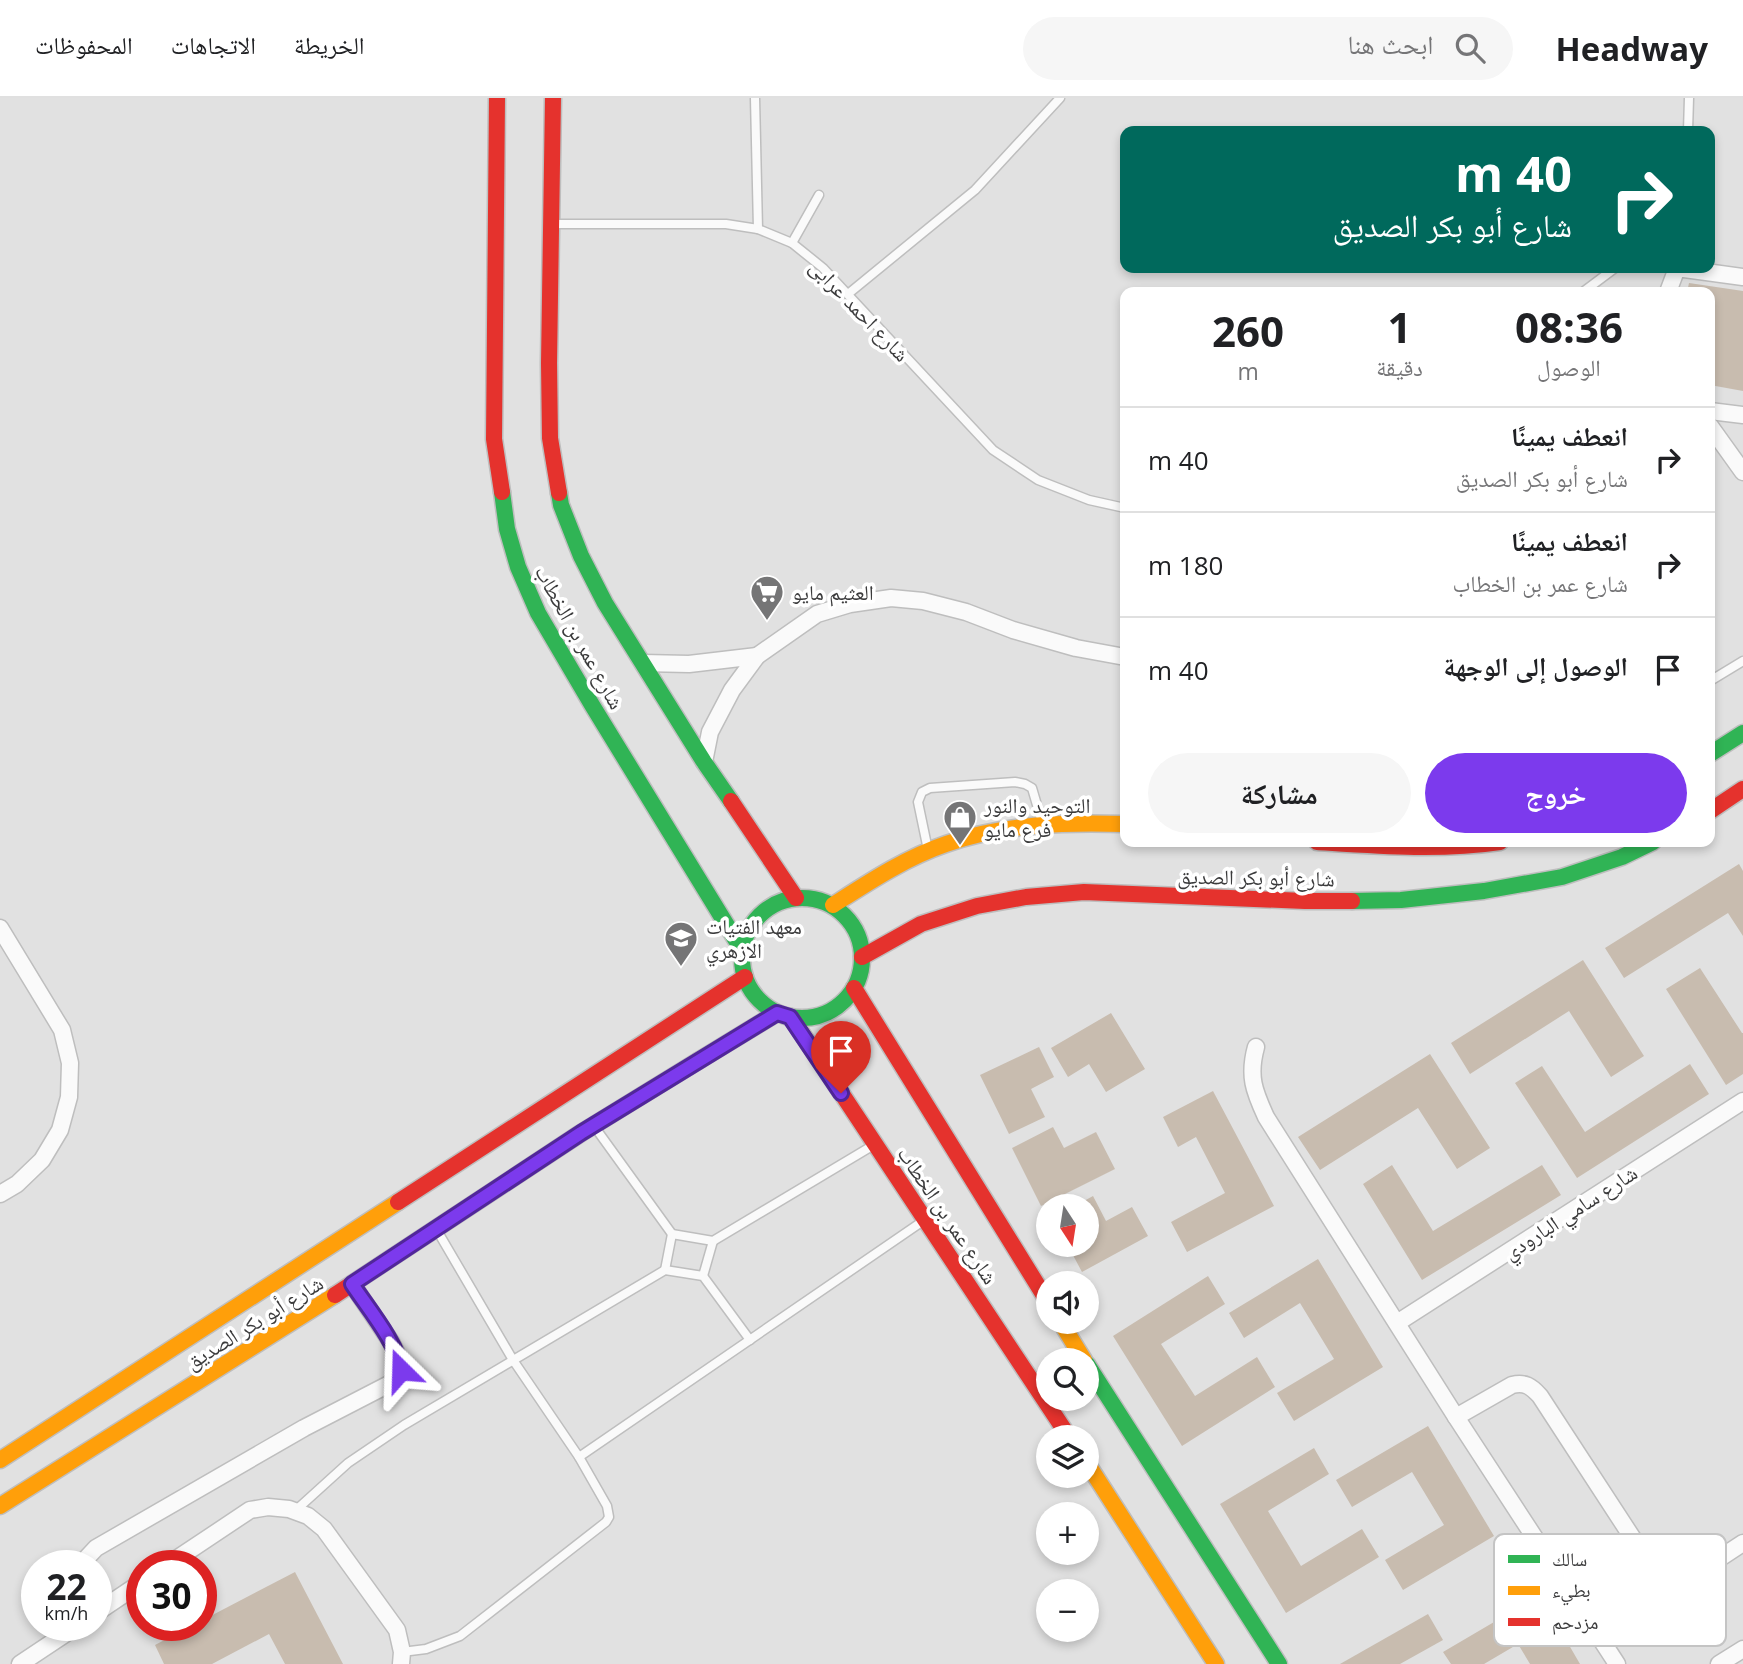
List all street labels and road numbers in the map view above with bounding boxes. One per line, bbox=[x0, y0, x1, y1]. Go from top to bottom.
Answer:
street label: شارع احمد عرابى bbox=[804, 253, 916, 367]
street label: شارع عمر بن الخطاب bbox=[529, 560, 631, 714]
street label: شارع أبو بكر الصديق bbox=[1177, 862, 1335, 892]
street label: شارع عمر بن الخطاب bbox=[892, 1141, 1004, 1289]
street label: شارع سامي البارودي bbox=[1498, 1158, 1644, 1269]
street label: شارع أبو بكر الصديق bbox=[180, 1268, 328, 1376]

